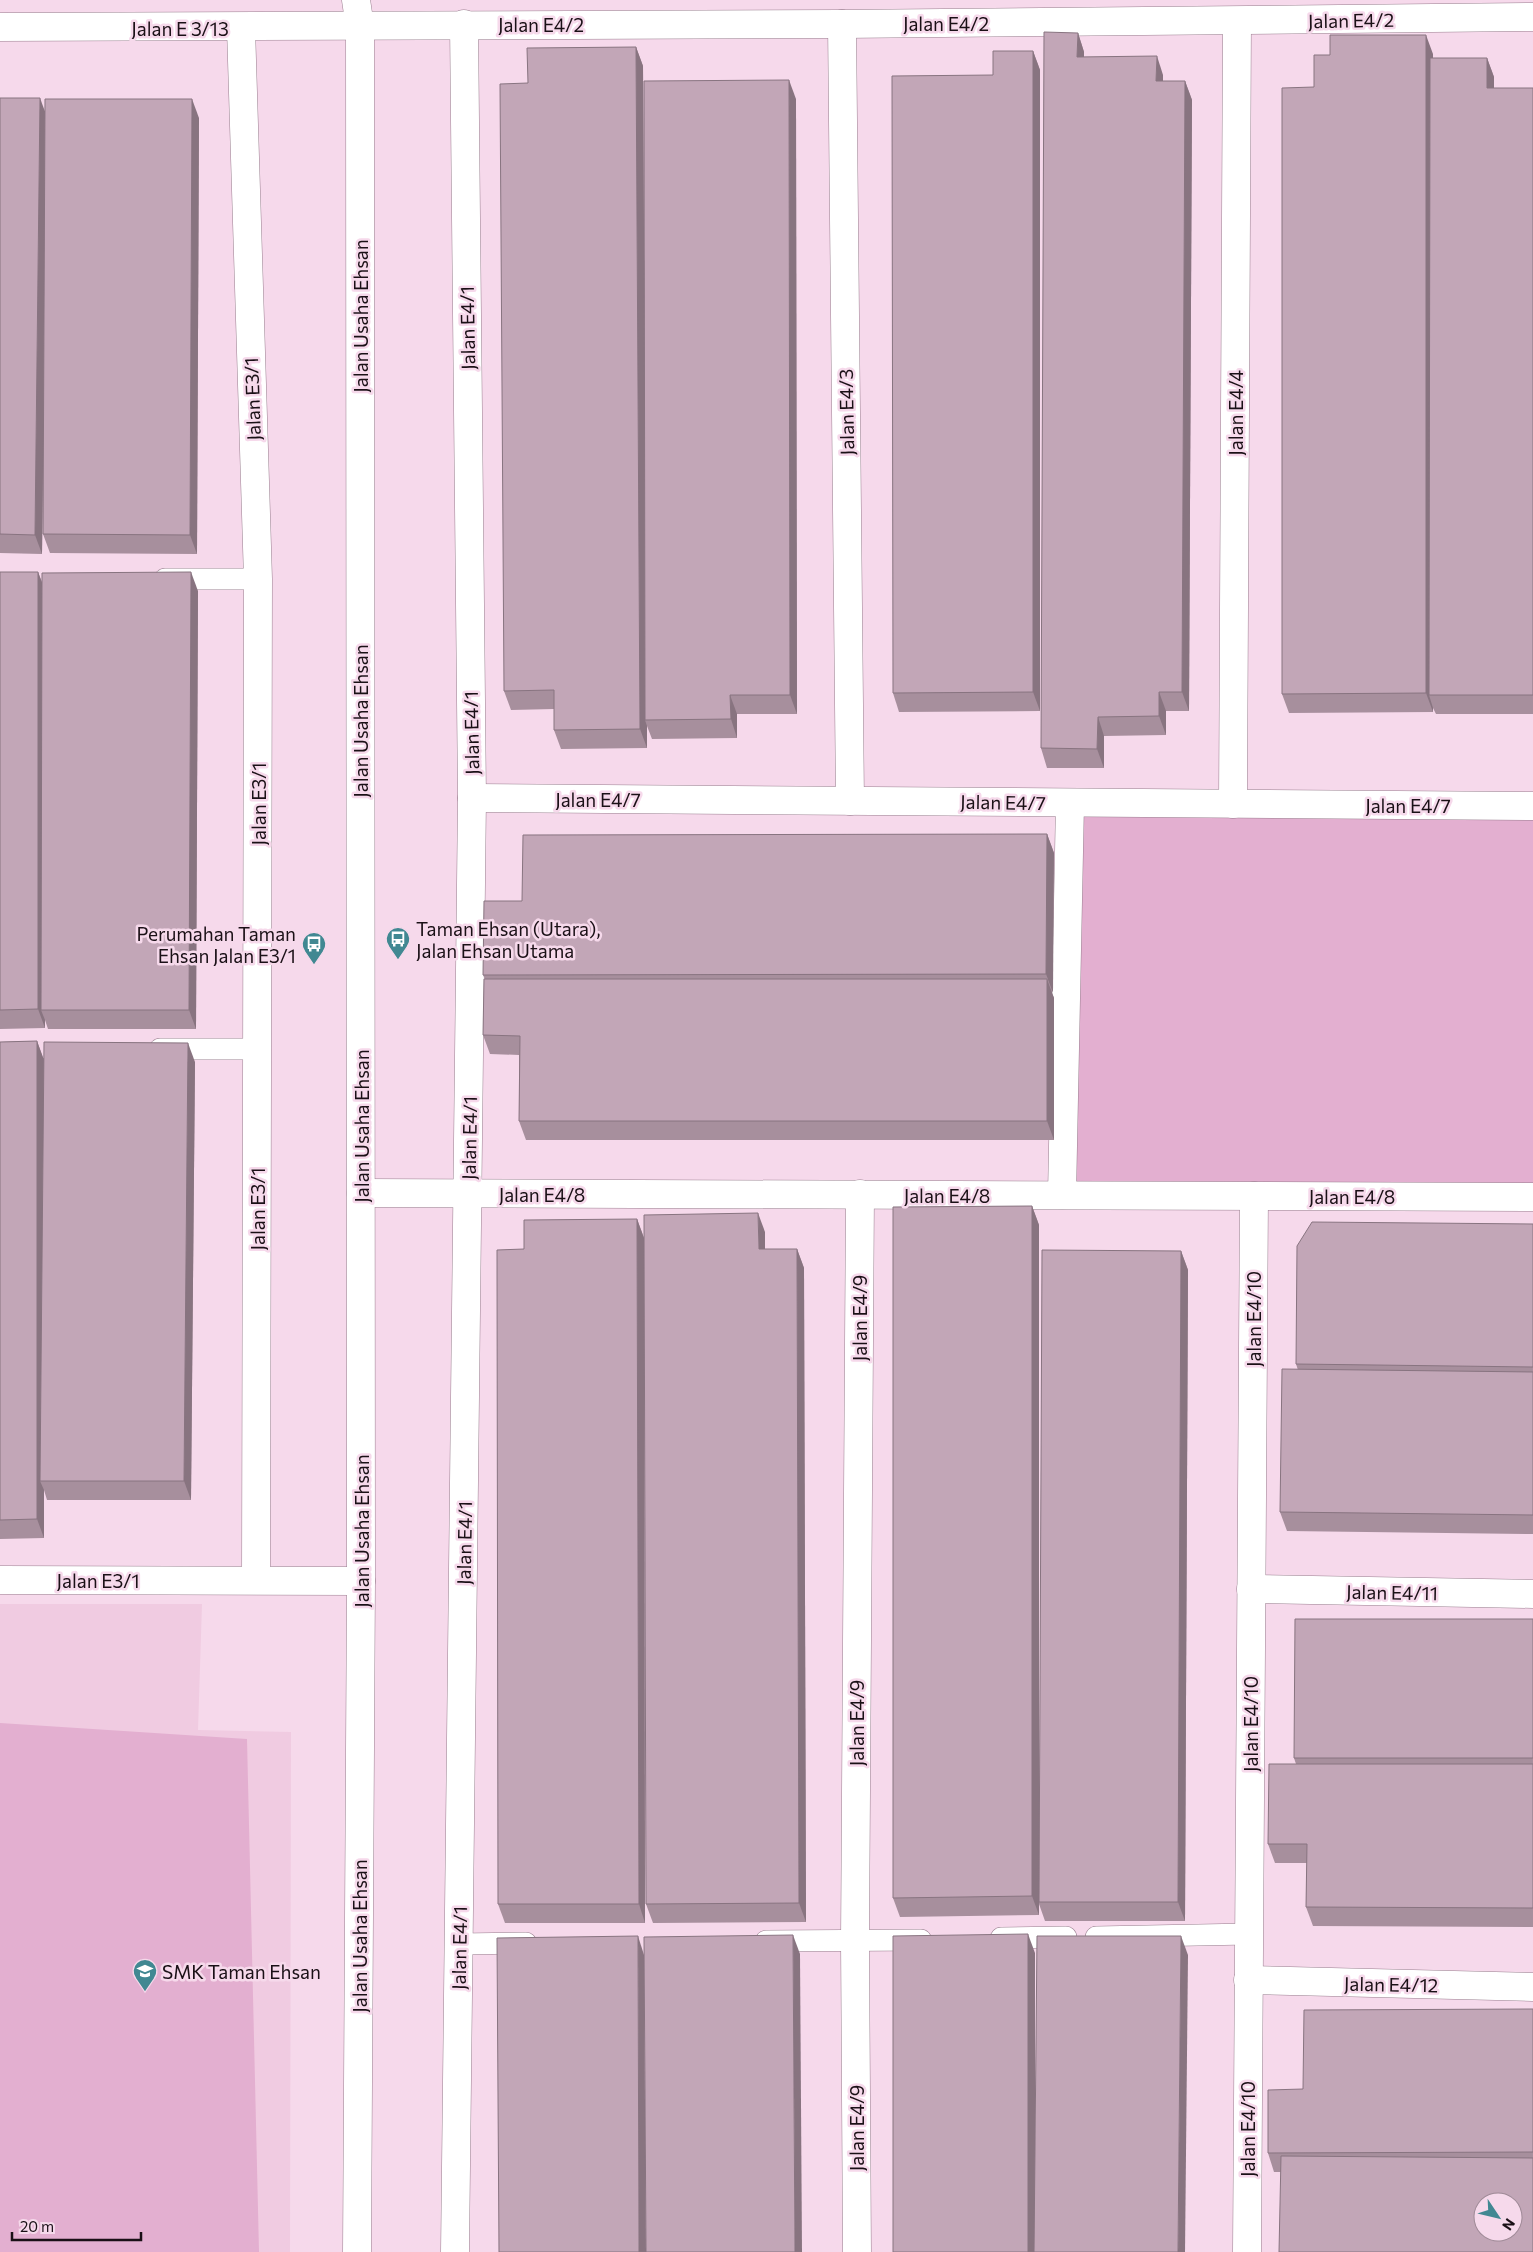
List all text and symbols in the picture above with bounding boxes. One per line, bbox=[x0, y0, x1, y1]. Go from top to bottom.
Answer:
street label: Jalan E4/2 bbox=[1308, 8, 1394, 32]
street label: Jalan E4/2 bbox=[903, 12, 989, 35]
street label: Jalan E4/2 bbox=[498, 13, 584, 36]
street label: Jalan E 3/13 bbox=[131, 17, 229, 40]
street label: Jalan Usaha Ehsan bbox=[349, 239, 372, 393]
street label: Jalan E4/1 bbox=[455, 286, 479, 370]
street label: Jalan E3/1 bbox=[239, 357, 265, 441]
street label: Jalan E4/3 bbox=[834, 369, 858, 455]
street label: Jalan E4/4 bbox=[1224, 370, 1247, 456]
street label: Jalan Usaha Ehsan bbox=[349, 644, 372, 798]
street label: Jalan E4/1 bbox=[459, 691, 483, 775]
street label: Jalan E3/1 bbox=[247, 762, 270, 846]
street label: Jalan E4/7 bbox=[555, 788, 641, 811]
street label: Jalan E4/7 bbox=[960, 790, 1046, 814]
street label: Jalan E4/7 bbox=[1365, 794, 1451, 817]
place label: Taman Ehsan (Utara), Jalan Ehsan Utama bbox=[416, 917, 601, 962]
place label: Perumahan Taman Ehsan Jalan E3/1 bbox=[136, 922, 296, 967]
bus stop icon: Taman Ehsan (Utara), Jalan Ehsan Utama bbox=[385, 926, 411, 960]
bus stop icon: Perumahan Taman Ehsan Jalan E3/1 bbox=[301, 931, 327, 965]
street label: Jalan Usaha Ehsan bbox=[350, 1049, 373, 1203]
street label: Jalan E4/1 bbox=[457, 1096, 481, 1180]
street label: Jalan E3/1 bbox=[246, 1167, 269, 1251]
street label: Jalan E4/8 bbox=[499, 1183, 585, 1206]
street label: Jalan E4/8 bbox=[904, 1184, 990, 1207]
street label: Jalan E4/8 bbox=[1309, 1185, 1395, 1208]
street label: Jalan E4/10 bbox=[1242, 1271, 1265, 1367]
street label: Jalan E4/9 bbox=[848, 1275, 871, 1361]
street label: Jalan Usaha Ehsan bbox=[350, 1454, 373, 1608]
street label: Jalan E4/1 bbox=[452, 1501, 476, 1585]
street label: Jalan E3/1 bbox=[56, 1569, 140, 1592]
street label: Jalan E4/11 bbox=[1346, 1580, 1438, 1604]
street label: Jalan E4/10 bbox=[1239, 1676, 1262, 1772]
street label: Jalan E4/9 bbox=[845, 1680, 868, 1766]
street label: Jalan Usaha Ehsan bbox=[348, 1859, 371, 2013]
street label: Jalan E4/1 bbox=[447, 1906, 471, 1990]
school or university icon: SMK Taman Ehsan bbox=[132, 1958, 158, 1992]
place label: SMK Taman Ehsan bbox=[162, 1960, 321, 1983]
street label: Jalan E4/12 bbox=[1344, 1972, 1438, 1996]
street label: Jalan E4/10 bbox=[1236, 2081, 1259, 2177]
street label: Jalan E4/9 bbox=[845, 2085, 868, 2171]
north arrow bbox=[1473, 2192, 1523, 2242]
scale bar bbox=[12, 2210, 141, 2242]
text: N bbox=[1499, 2216, 1519, 2234]
text: 20 m bbox=[20, 2217, 54, 2235]

